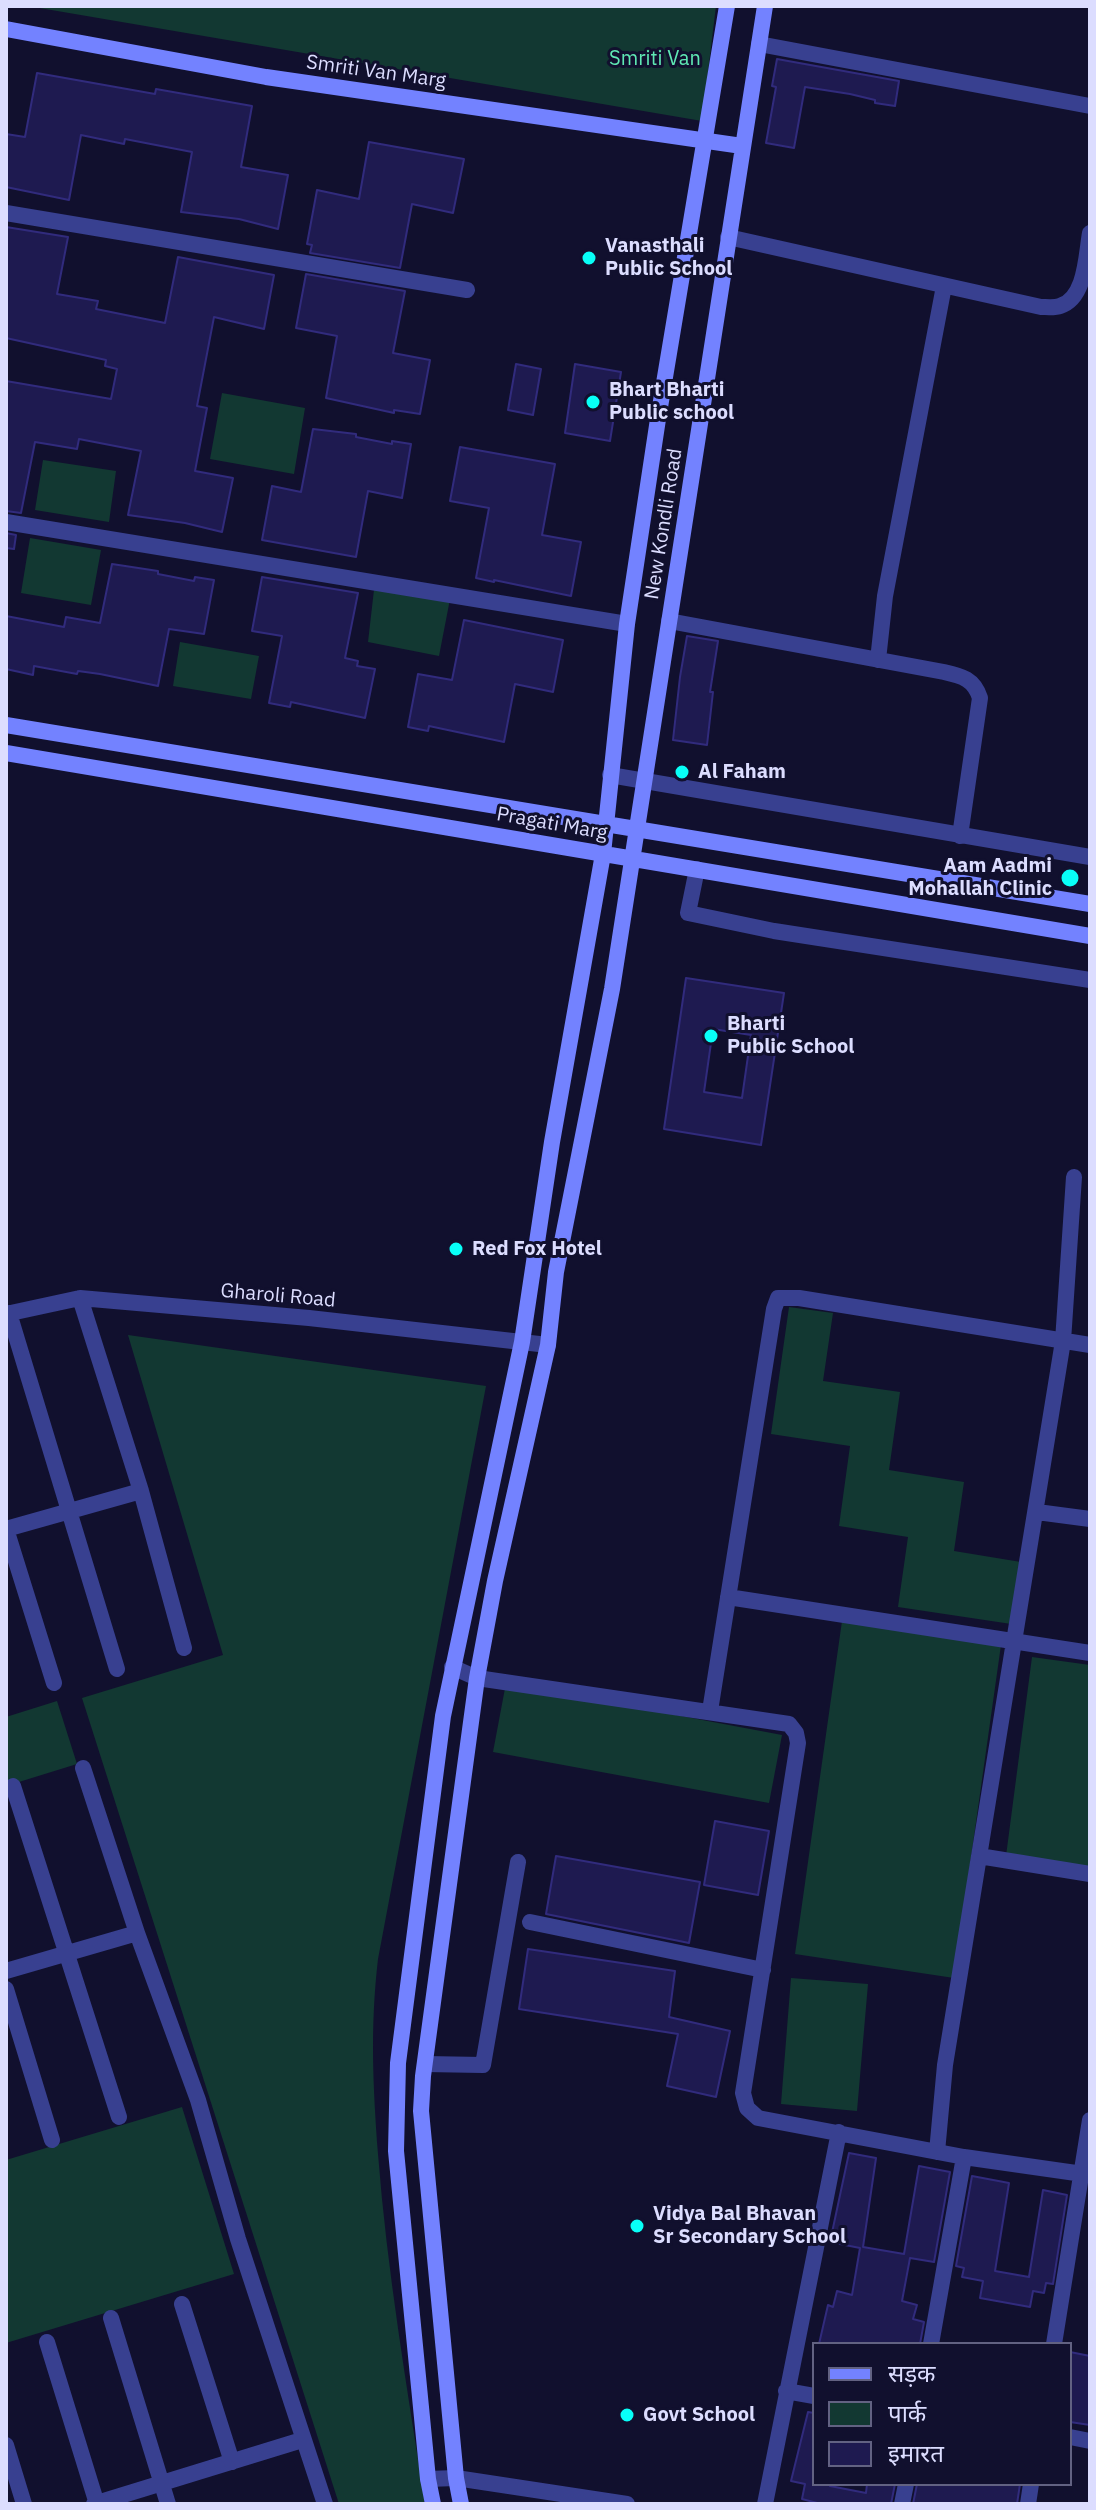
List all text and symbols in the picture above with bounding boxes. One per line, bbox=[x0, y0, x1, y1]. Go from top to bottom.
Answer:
park label: Smriti Van bbox=[609, 47, 701, 71]
street label: Smriti Van Marg bbox=[305, 50, 447, 94]
place label: Vanasthali Public School bbox=[605, 234, 732, 281]
marker: Vanasthali Public School bbox=[580, 249, 598, 267]
place label: Bhart Bharti Public school bbox=[609, 378, 734, 425]
marker: Bhart Bharti Public school bbox=[584, 393, 602, 411]
street label: New Kondli Road bbox=[640, 447, 688, 601]
place label: Al Faham bbox=[698, 760, 786, 784]
marker: Al Faham bbox=[673, 763, 691, 781]
street label: Pragati Marg bbox=[495, 802, 609, 846]
place label: Aam Aadmi Mohallah Clinic bbox=[908, 854, 1052, 901]
marker: Aam Aadmi Mohallah Clinic bbox=[1059, 867, 1081, 889]
place label: Bharti Public School bbox=[727, 1012, 854, 1059]
marker: Bharti Public School bbox=[702, 1027, 720, 1045]
place label: Red Fox Hotel bbox=[472, 1237, 602, 1261]
marker: Red Fox Hotel bbox=[447, 1240, 465, 1258]
street label: Gharoli Road bbox=[219, 1279, 337, 1313]
place label: Vidya Bal Bhavan Sr Secondary School bbox=[653, 2202, 846, 2249]
marker: Vidya Bal Bhavan Sr Secondary School bbox=[628, 2217, 646, 2235]
legend bbox=[812, 2342, 1072, 2486]
text: सड़क bbox=[888, 2357, 936, 2389]
text: पार्क bbox=[888, 2397, 926, 2429]
place label: Govt School bbox=[643, 2403, 755, 2427]
marker: Govt School bbox=[618, 2406, 636, 2424]
text: इमारत bbox=[888, 2437, 944, 2469]

